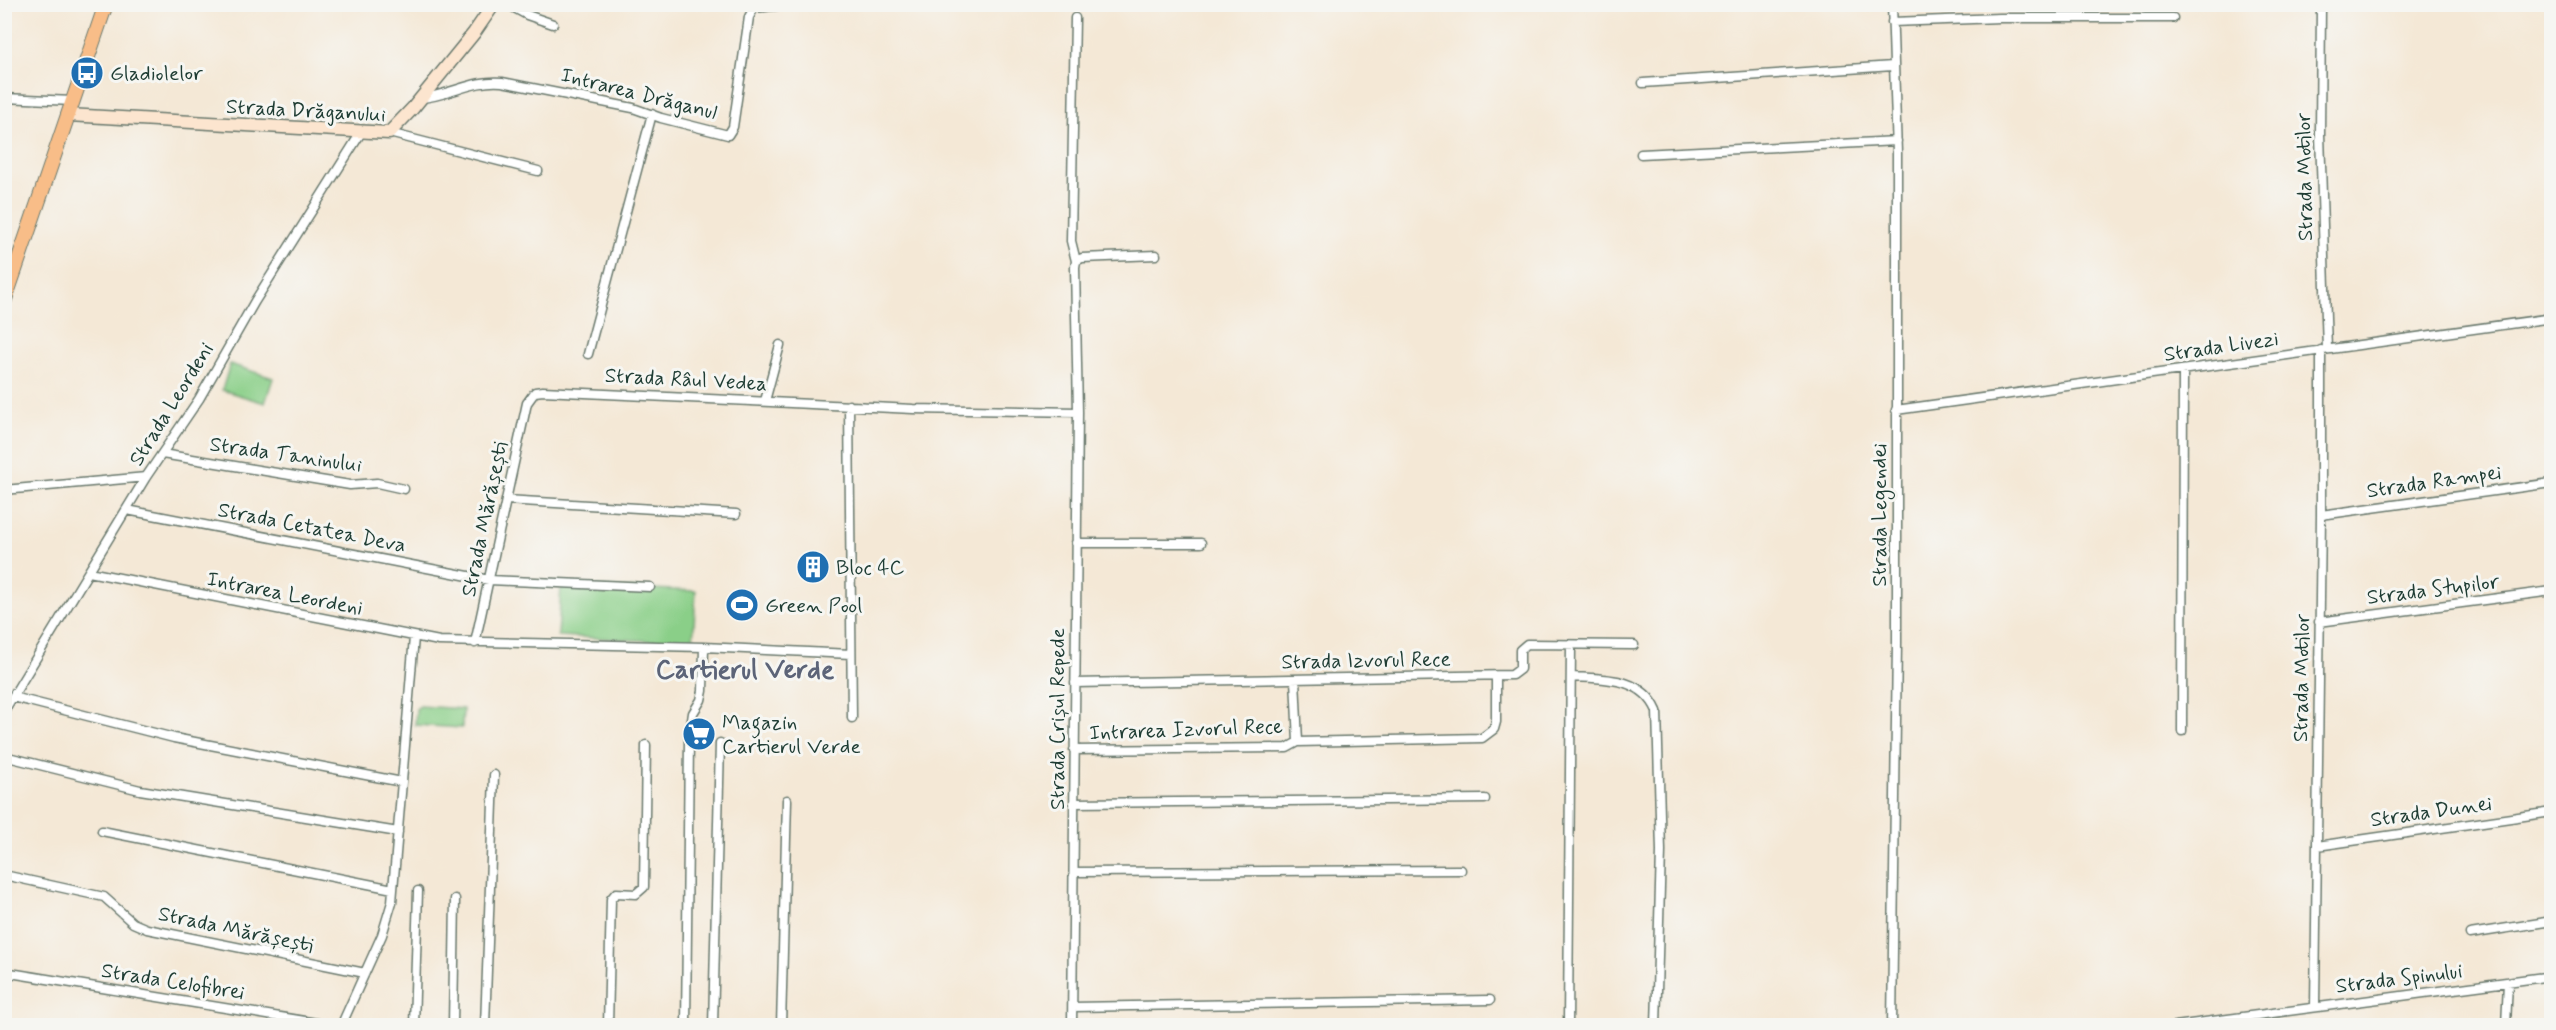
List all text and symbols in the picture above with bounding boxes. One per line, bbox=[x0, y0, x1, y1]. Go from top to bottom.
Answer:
bus stop icon: Gladiolelor bbox=[69, 55, 105, 91]
place label: Gladiolelor bbox=[110, 60, 203, 88]
street label: Intrarea Drăganul bbox=[558, 61, 720, 127]
street label: Strada Drăganului bbox=[225, 93, 387, 129]
street label: Strada Motilor bbox=[2290, 112, 2320, 241]
street label: Strada Livezi bbox=[2162, 325, 2280, 369]
street label: Strada Leordeni bbox=[123, 337, 221, 472]
street label: Strada Râul Vedea bbox=[604, 362, 768, 398]
street label: Strada Taninului bbox=[208, 430, 364, 480]
street label: Strada Mărășești bbox=[455, 439, 515, 599]
street label: Strada Legendei bbox=[1866, 443, 1895, 587]
street label: Strada Rampei bbox=[2365, 459, 2503, 505]
street label: Strada Cetatea Deva bbox=[216, 496, 408, 560]
building icon: Bloc 4C bbox=[795, 549, 831, 585]
place label: Bloc 4C bbox=[836, 554, 905, 582]
street label: Intrarea Leordeni bbox=[204, 565, 365, 623]
street label: Strada Stupilor bbox=[2365, 568, 2501, 612]
sports icon: Green Pool bbox=[724, 587, 760, 623]
place label: Green Pool bbox=[765, 592, 862, 620]
street label: Strada Motilor bbox=[2287, 613, 2317, 742]
street label: Strada Crișul Repede bbox=[1044, 628, 1072, 810]
street label: Strada Izvorul Rece bbox=[1281, 646, 1451, 676]
district label: Cartierul Verde bbox=[656, 653, 834, 688]
place label: Magazin Cartierul Verde bbox=[722, 709, 861, 761]
street label: Intrarea Izvorul Rece bbox=[1089, 713, 1283, 747]
supermarket icon: Magazin Cartierul Verde bbox=[681, 716, 717, 752]
street label: Strada Dunei bbox=[2369, 790, 2494, 834]
street label: Strada Mărășești bbox=[156, 900, 316, 960]
street label: Strada Celofibrei bbox=[99, 957, 246, 1007]
street label: Strada Spinului bbox=[2334, 957, 2464, 1001]

